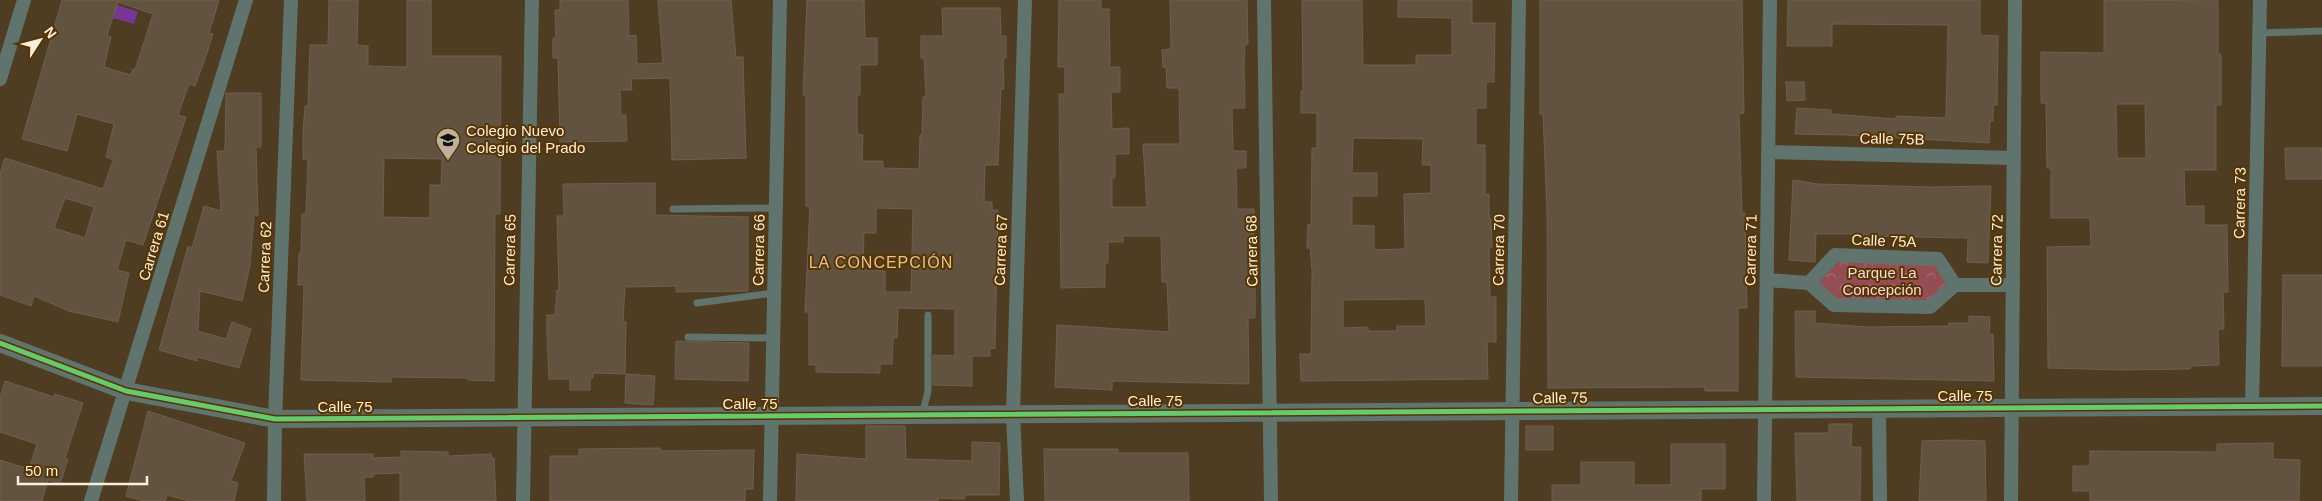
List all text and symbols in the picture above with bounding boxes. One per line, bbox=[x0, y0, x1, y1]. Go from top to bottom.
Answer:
north arrow bbox=[15, 15, 65, 65]
text: N bbox=[41, 24, 60, 41]
place label: Colegio Nuevo Colegio del Prado bbox=[466, 122, 585, 156]
school or university icon: Colegio Nuevo Colegio del Prado bbox=[435, 127, 461, 161]
street label: Calle 75B bbox=[1859, 129, 1925, 148]
street label: Carrera 73 bbox=[2230, 167, 2249, 239]
street label: Carrera 61 bbox=[135, 209, 172, 283]
street label: Carrera 65 bbox=[500, 214, 519, 286]
street label: Carrera 66 bbox=[749, 214, 768, 286]
street label: Carrera 67 bbox=[991, 214, 1010, 286]
street label: Carrera 70 bbox=[1489, 214, 1508, 286]
street label: Carrera 71 bbox=[1741, 214, 1760, 286]
street label: Carrera 72 bbox=[1987, 214, 2006, 286]
street label: Carrera 68 bbox=[1242, 215, 1261, 287]
street label: Carrera 62 bbox=[255, 221, 274, 293]
street label: Calle 75A bbox=[1851, 231, 1917, 250]
district label: LA CONCEPCIÓN bbox=[809, 253, 953, 271]
park label: Parque La Concepción bbox=[1842, 264, 1922, 298]
street label: Calle 75 bbox=[1937, 387, 1993, 404]
street label: Calle 75 bbox=[1532, 389, 1588, 406]
street label: Calle 75 bbox=[1127, 392, 1183, 409]
street label: Calle 75 bbox=[722, 395, 778, 412]
street label: Calle 75 bbox=[317, 398, 373, 415]
scale bar bbox=[18, 454, 146, 486]
text: 50 m bbox=[25, 462, 58, 479]

